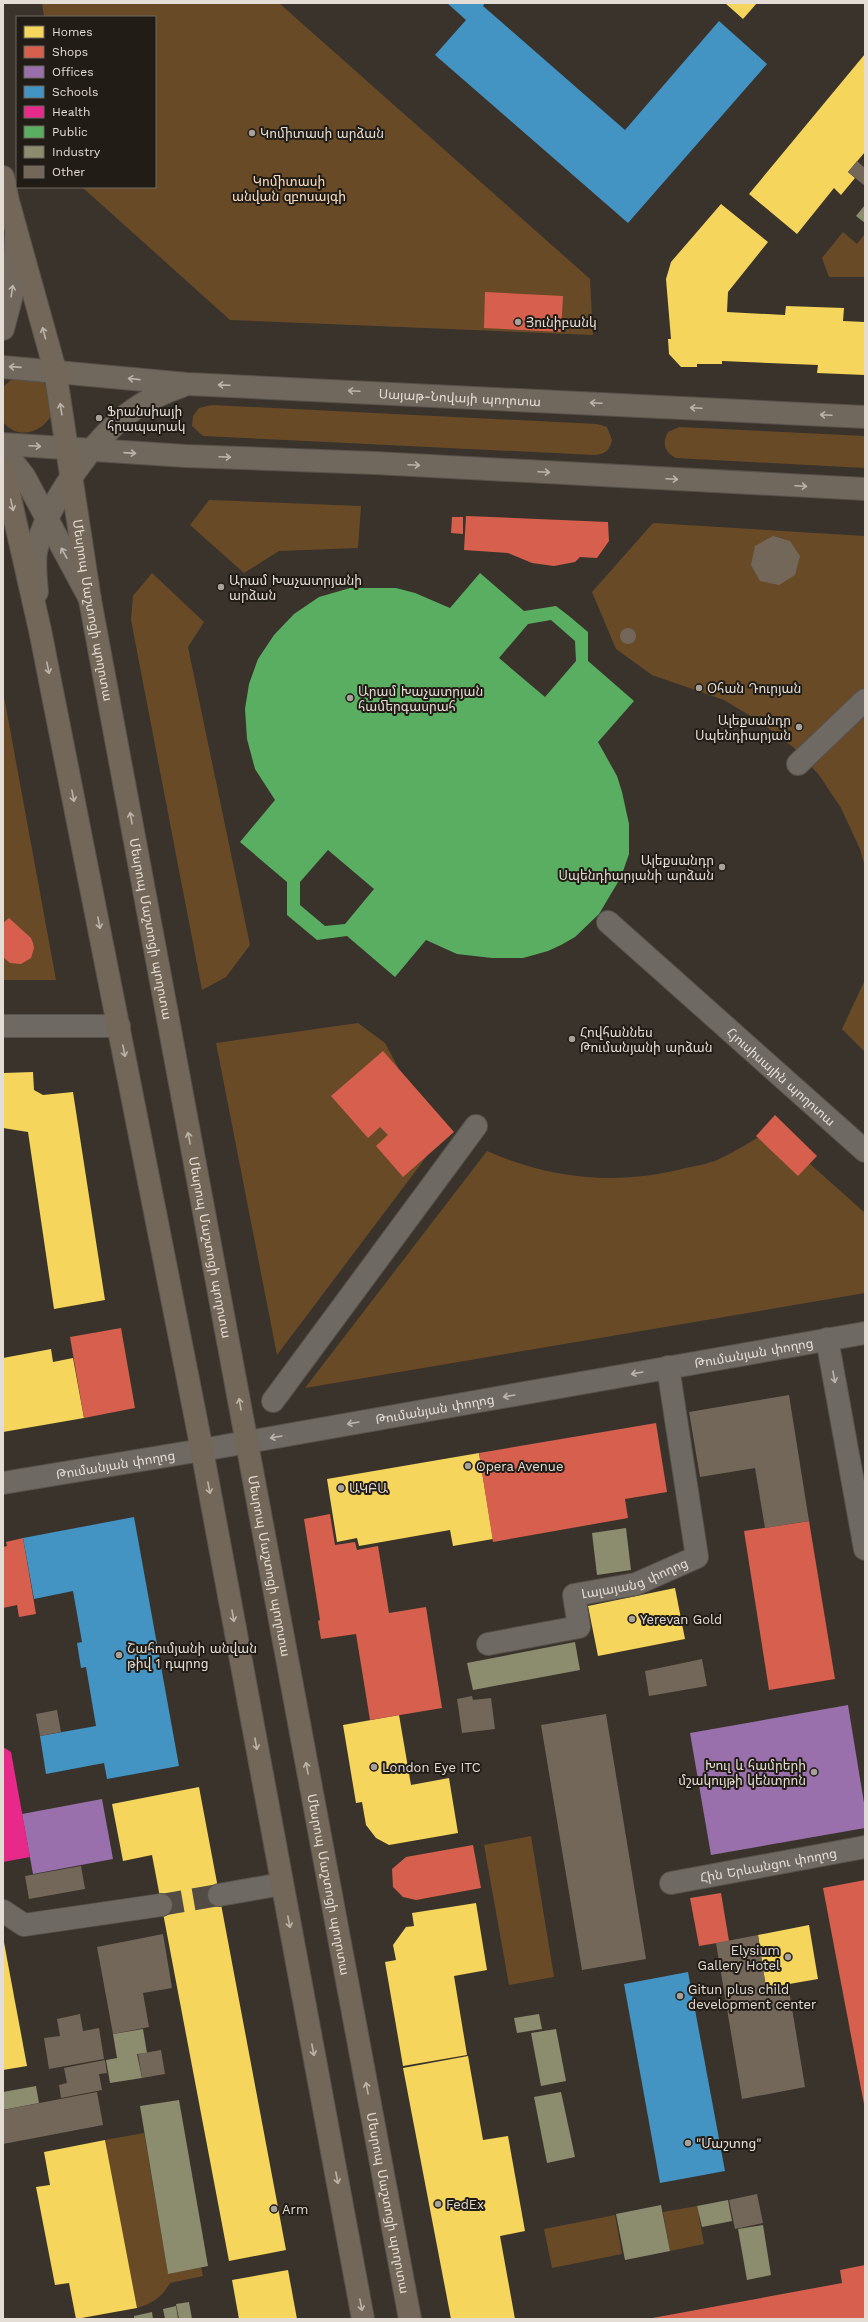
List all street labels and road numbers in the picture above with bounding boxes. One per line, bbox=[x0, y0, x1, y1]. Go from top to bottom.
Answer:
street label: Սայաթ-Նովայի պողոտա bbox=[378, 386, 541, 409]
street label: Մեսրոպ Մաշտոցի պողոտա bbox=[70, 518, 116, 702]
street label: Մեսրոպ Մաշտոցի պողոտա bbox=[126, 837, 175, 1021]
street label: Հյուսիսային պողոտա bbox=[724, 1025, 838, 1129]
street label: Մեսրոպ Մաշտոցի պողոտա bbox=[186, 1155, 234, 1339]
street label: Թումանյան փողոց bbox=[693, 1335, 814, 1371]
street label: Թումանյան փողոց bbox=[374, 1392, 495, 1427]
street label: Թումանյան փողոց bbox=[55, 1448, 176, 1482]
street label: Մեսրոպ Մաշտոցի պողոտա bbox=[245, 1474, 294, 1658]
street label: Լալայանց փողոց bbox=[580, 1555, 690, 1602]
street label: Մեսրոպ Մաշտոցի պողոտա bbox=[304, 1793, 353, 1976]
street label: Հին Երևանցու փողոց bbox=[699, 1845, 838, 1885]
street label: Մեսրոպ Մաշտոցի պողոտա bbox=[364, 2111, 412, 2295]

